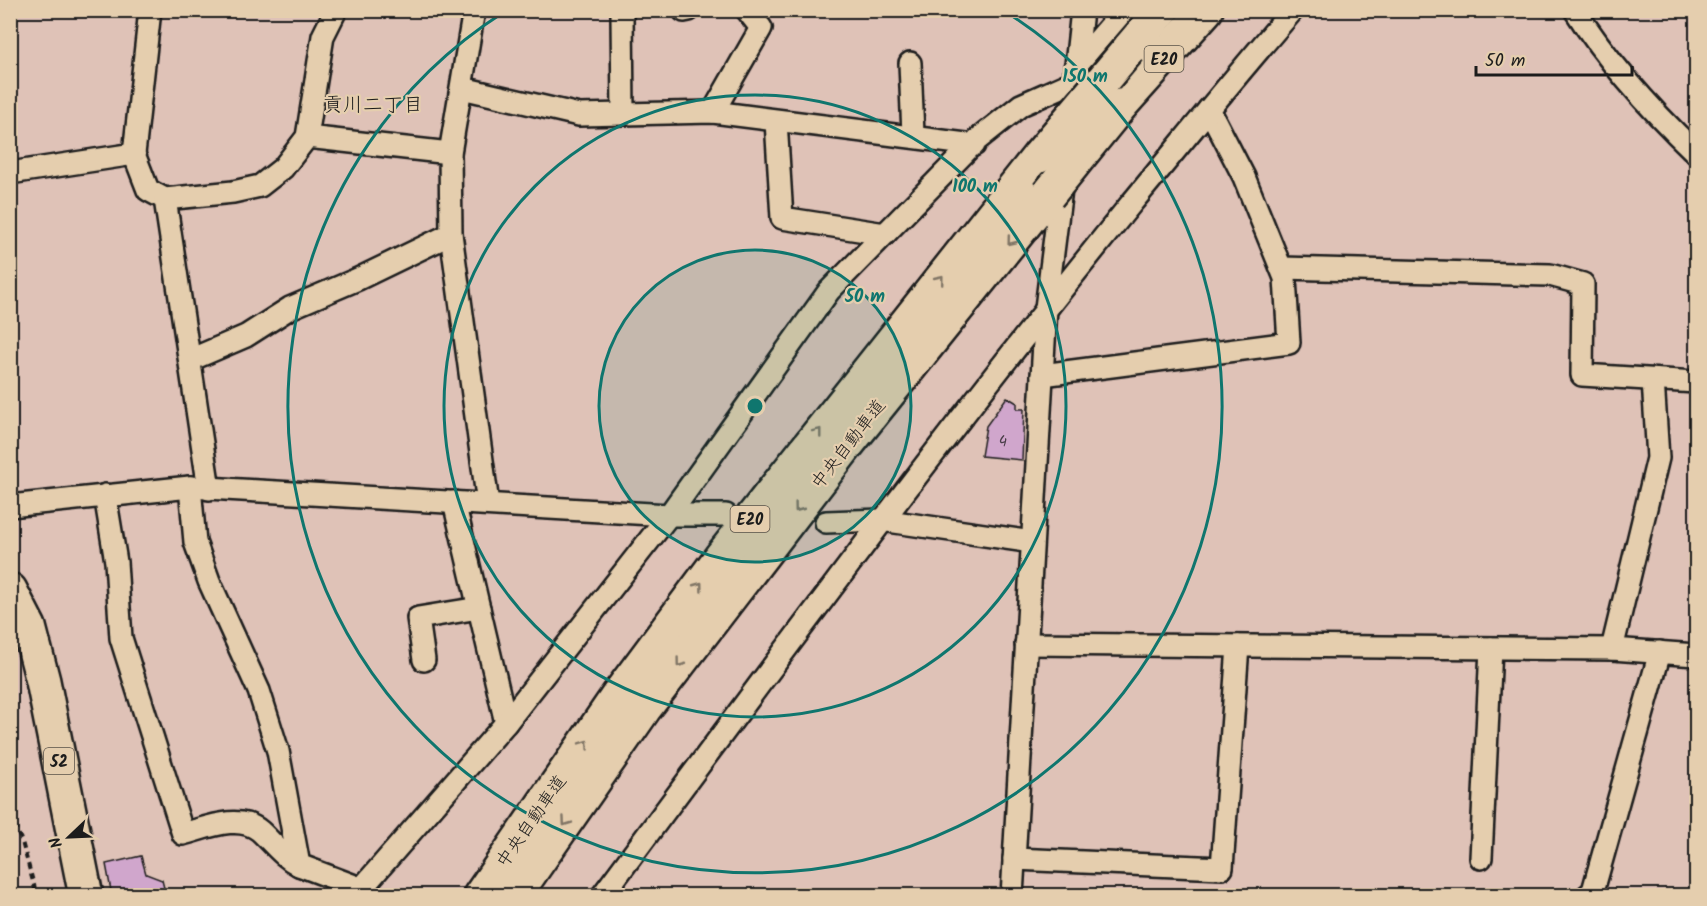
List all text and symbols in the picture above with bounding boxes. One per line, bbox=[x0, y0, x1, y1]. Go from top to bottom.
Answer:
scale bar bbox=[1476, 39, 1632, 77]
road number: E20 bbox=[1144, 46, 1184, 72]
text: 50 m bbox=[1485, 47, 1525, 76]
text: 150 m bbox=[1062, 63, 1108, 92]
district label: 貢川二丁目 bbox=[323, 90, 423, 122]
text: 100 m bbox=[952, 173, 998, 202]
one-way arrow bbox=[1007, 234, 1018, 245]
one-way arrow bbox=[933, 275, 944, 286]
text: 50 m bbox=[844, 283, 885, 312]
street label: 中央自動車道 bbox=[805, 393, 894, 496]
centre of rings bbox=[745, 396, 765, 416]
one-way arrow bbox=[811, 427, 822, 438]
house number: 4 bbox=[999, 430, 1007, 454]
one-way arrow bbox=[794, 502, 805, 513]
road number: E20 bbox=[730, 506, 770, 532]
one-way arrow bbox=[692, 582, 703, 593]
one-way arrow bbox=[676, 657, 687, 668]
one-way arrow bbox=[578, 739, 589, 750]
road number: 52 bbox=[44, 748, 74, 774]
street label: 中央自動車道 bbox=[489, 769, 575, 874]
north arrow bbox=[39, 807, 99, 867]
one-way arrow bbox=[562, 815, 573, 826]
text: N bbox=[43, 833, 70, 852]

